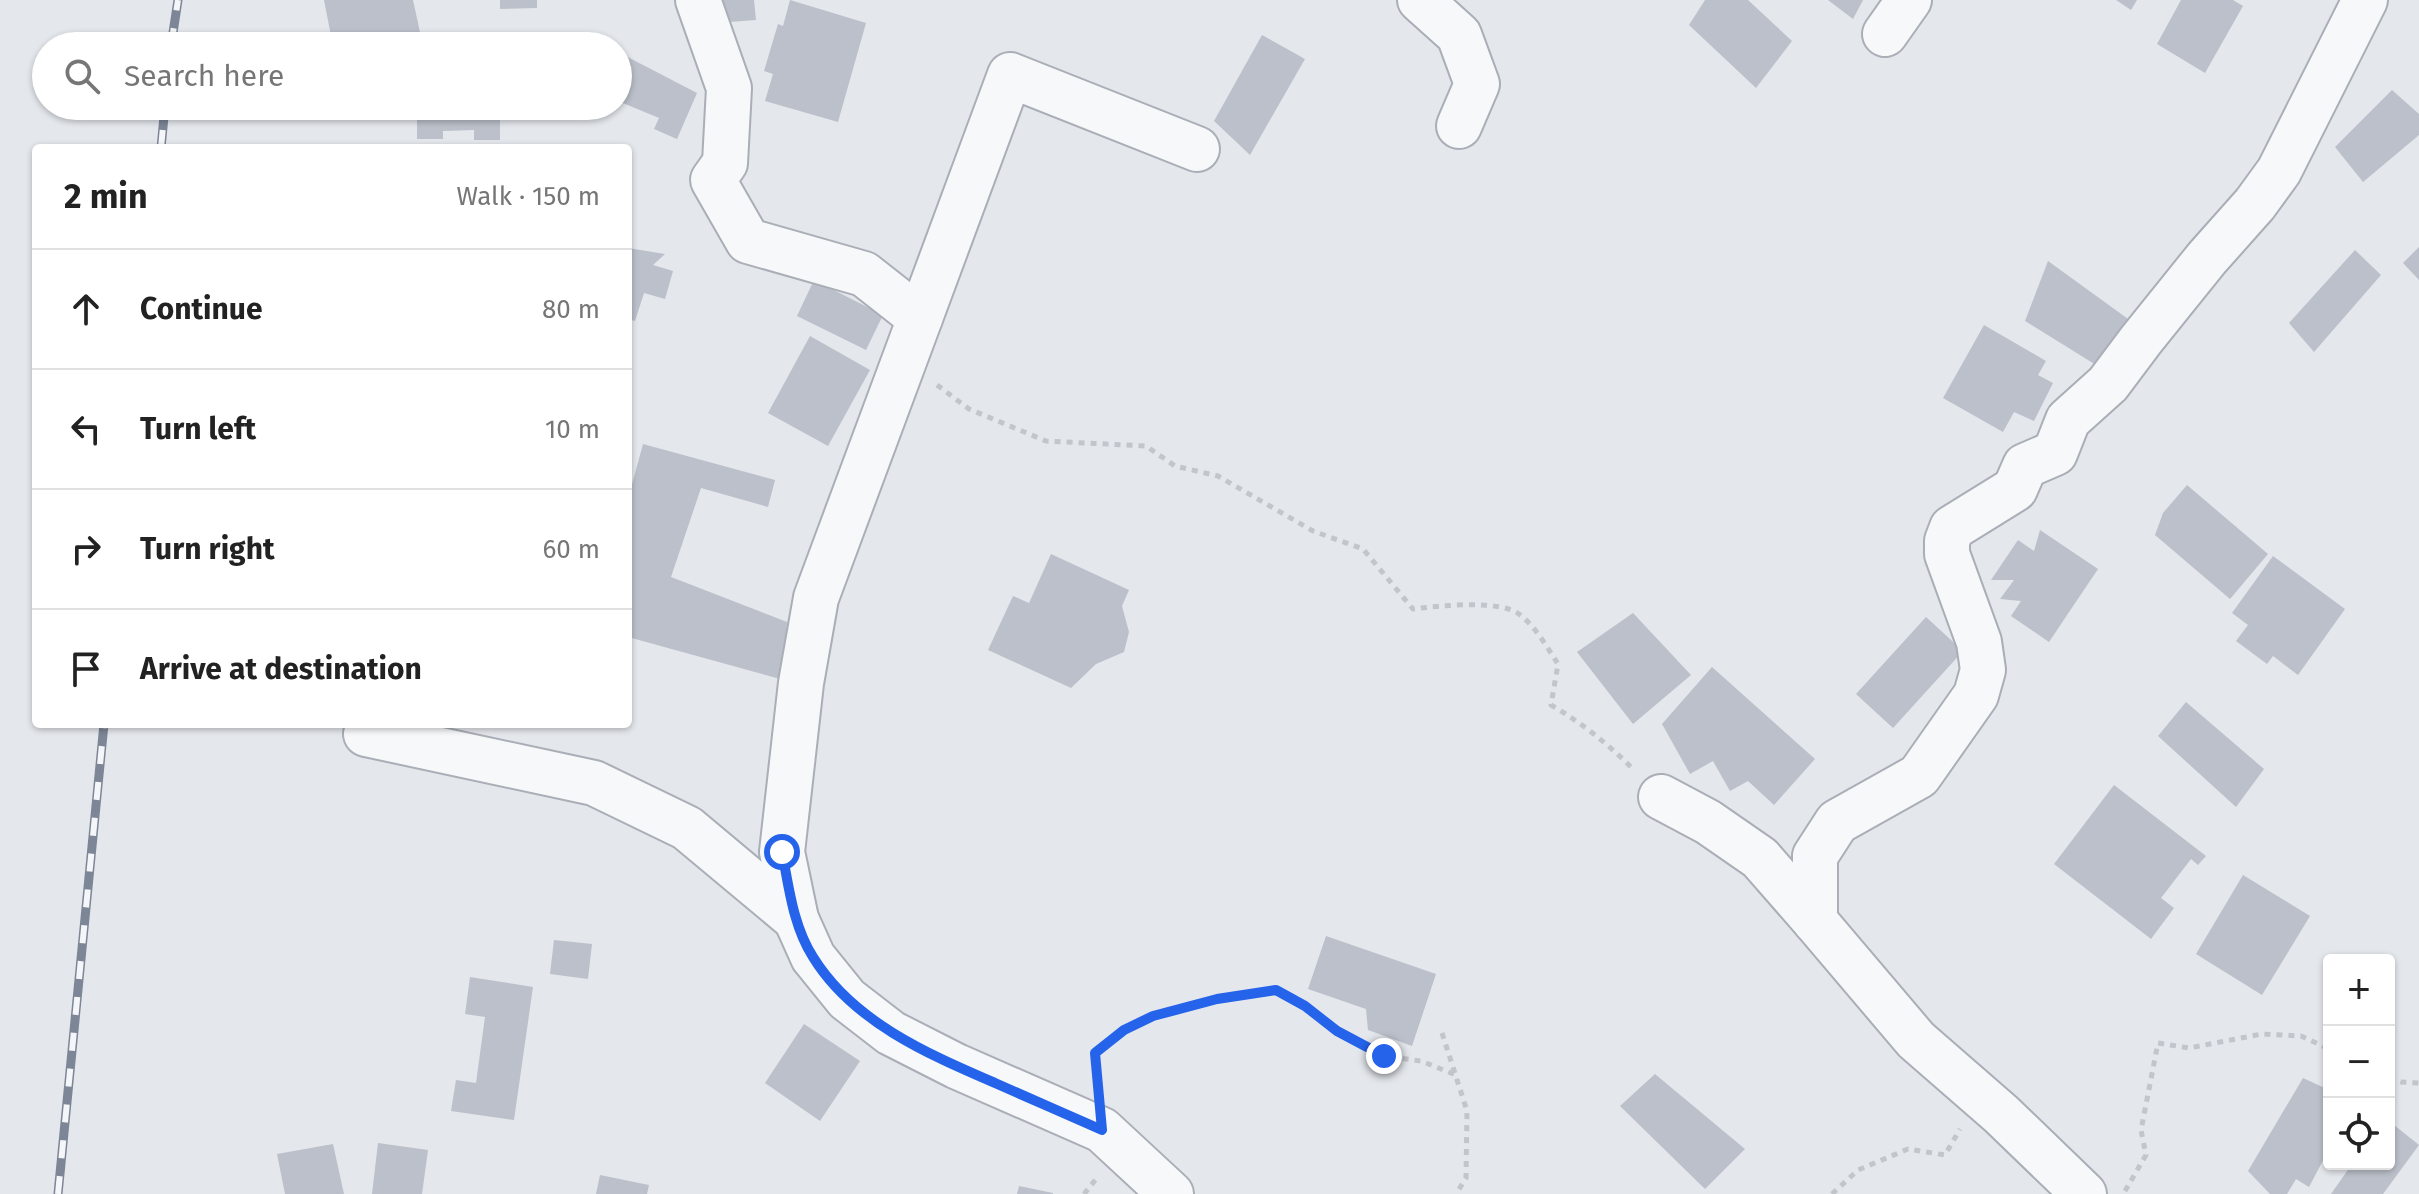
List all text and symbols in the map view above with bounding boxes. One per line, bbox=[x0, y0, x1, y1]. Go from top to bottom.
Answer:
search box bbox=[32, 32, 632, 120]
icon: search bbox=[60, 54, 104, 98]
text: Search here bbox=[124, 58, 284, 94]
text: 2 min bbox=[64, 176, 148, 217]
text: Walk · 150 m bbox=[457, 181, 600, 212]
icon: ahead bbox=[64, 287, 108, 331]
text: Continue bbox=[140, 291, 263, 327]
text: 80 m bbox=[542, 294, 600, 325]
icon: left bbox=[64, 407, 108, 451]
text: Turn left bbox=[140, 411, 256, 447]
text: 10 m bbox=[545, 414, 600, 445]
icon: right bbox=[64, 527, 108, 571]
text: Turn right bbox=[140, 531, 275, 567]
text: 60 m bbox=[542, 534, 600, 565]
icon: arrive bbox=[64, 647, 108, 691]
text: Arrive at destination bbox=[140, 651, 422, 687]
route start bbox=[764, 834, 800, 870]
map controls bbox=[2323, 954, 2395, 1170]
button: + bbox=[2323, 954, 2395, 1026]
button: − bbox=[2323, 1026, 2395, 1098]
route end bbox=[1366, 1038, 1402, 1074]
button: locate bbox=[2323, 1098, 2395, 1170]

